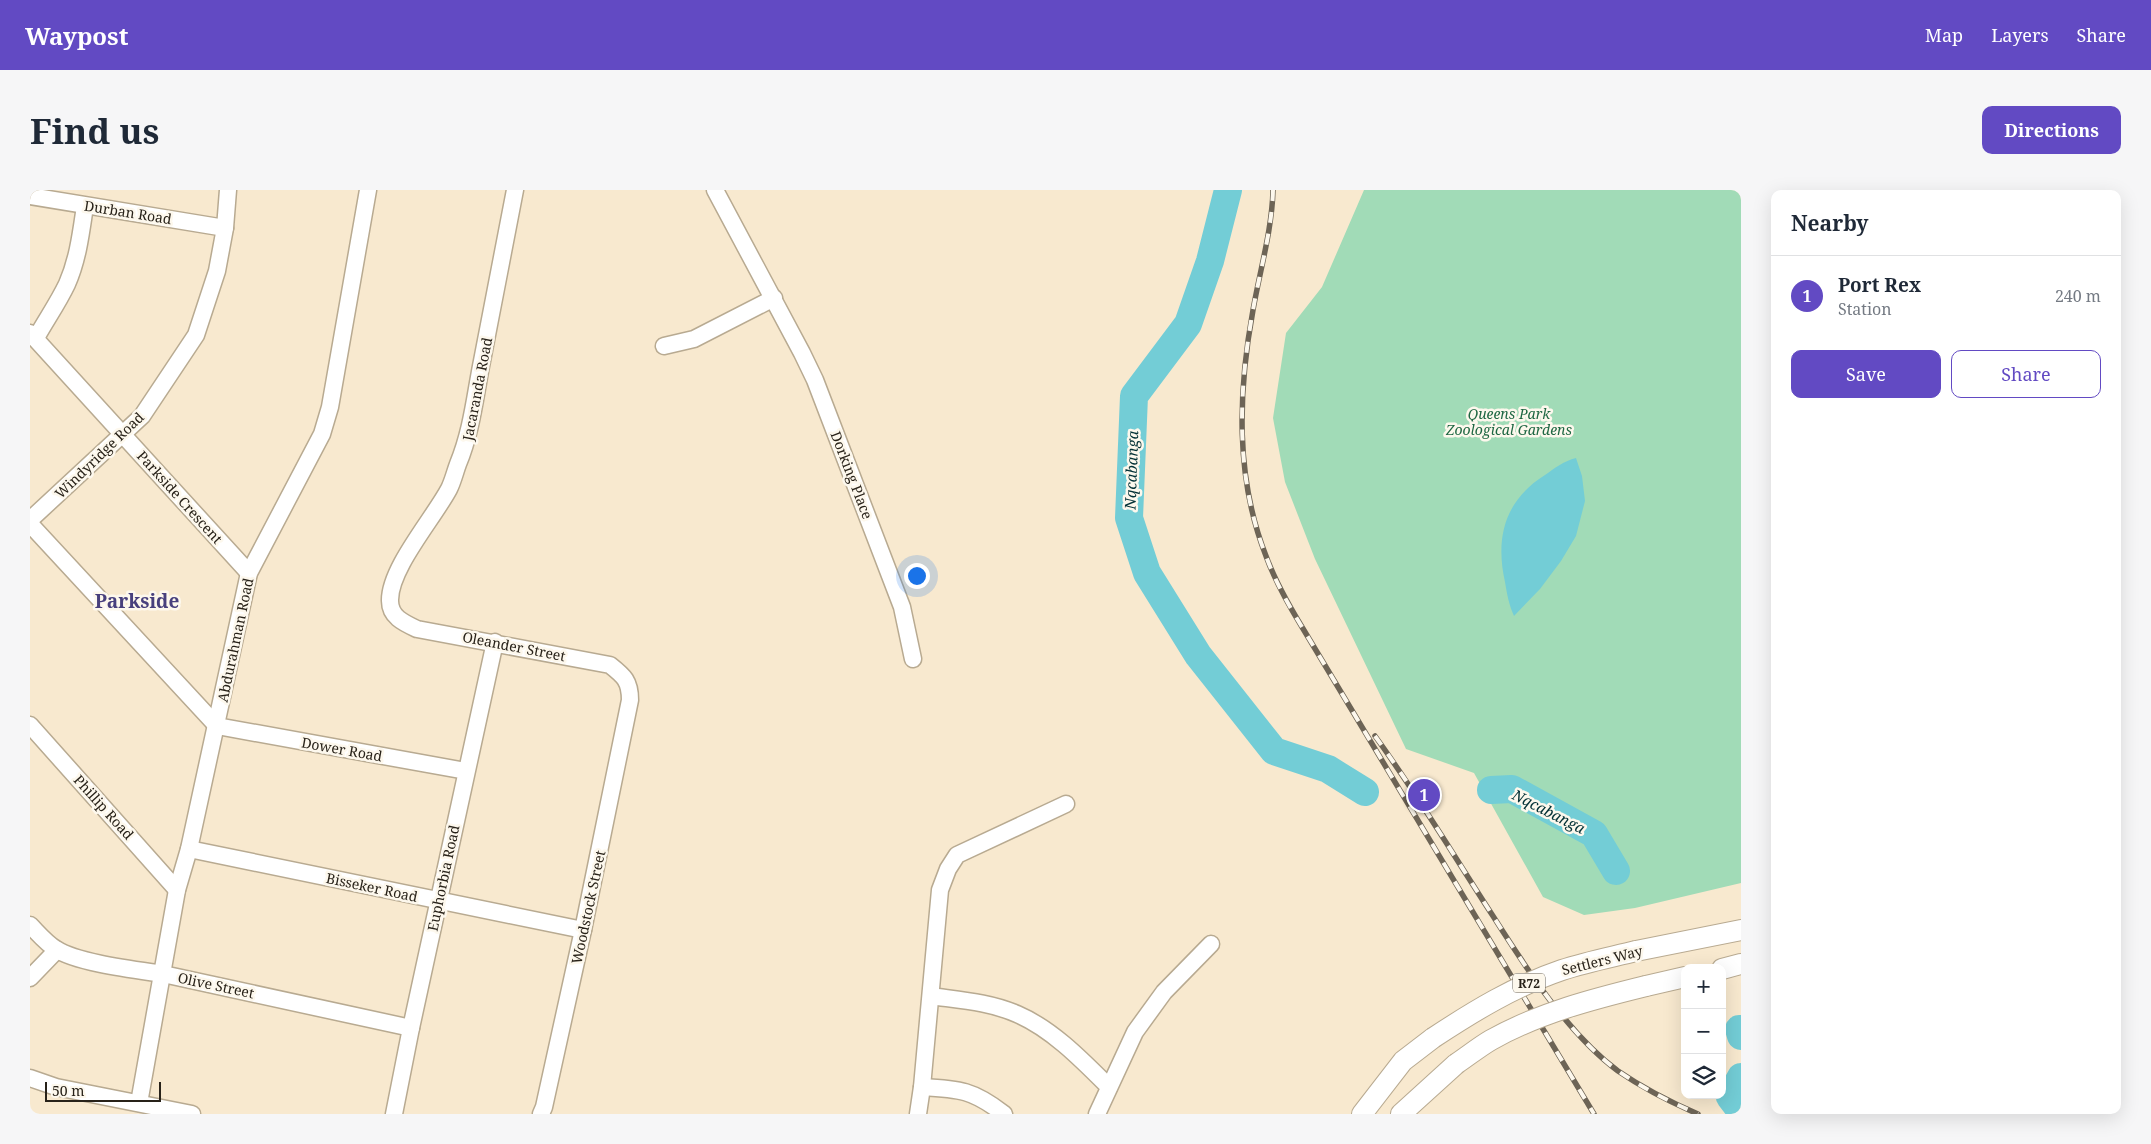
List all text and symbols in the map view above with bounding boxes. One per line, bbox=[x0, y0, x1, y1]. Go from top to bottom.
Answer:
text: Waypost bbox=[25, 19, 128, 52]
text: Map bbox=[1925, 23, 1963, 47]
text: Layers bbox=[1991, 23, 2049, 47]
text: Share bbox=[2077, 23, 2126, 47]
button: Directions bbox=[1982, 106, 2121, 154]
text: Find us bbox=[30, 107, 159, 154]
street label: Durban Road bbox=[83, 196, 174, 228]
text: Nearby bbox=[1791, 209, 1869, 237]
text: Port Rex bbox=[1838, 272, 1921, 298]
text: 1 bbox=[1802, 285, 1812, 307]
text: 240 m bbox=[2055, 285, 2101, 307]
text: Station bbox=[1838, 298, 1892, 320]
street label: Jacaranda Road bbox=[457, 335, 496, 443]
button: Save bbox=[1791, 350, 1941, 398]
button: Share bbox=[1951, 350, 2101, 398]
park label: Queens Park Zoological Gardens bbox=[1445, 404, 1572, 439]
street label: Windyridge Road bbox=[50, 407, 148, 502]
street label: Dorking Place bbox=[827, 428, 877, 522]
water label: Nqcabanga bbox=[1120, 430, 1142, 511]
street label: Parkside Crescent bbox=[133, 446, 227, 548]
your location bbox=[904, 563, 930, 589]
street label: Abdurahman Road bbox=[213, 576, 258, 704]
district label: Parkside bbox=[95, 588, 179, 614]
street label: Oleander Street bbox=[461, 627, 567, 665]
street label: Dower Road bbox=[300, 733, 384, 766]
street label: Phillip Road bbox=[70, 771, 138, 844]
pin: 1 bbox=[1408, 776, 1440, 814]
water label: Nqcabanga bbox=[1508, 784, 1589, 838]
street label: Euphorbia Road bbox=[422, 823, 464, 933]
street label: Woodstock Street bbox=[567, 848, 609, 966]
street label: Bisseker Road bbox=[324, 868, 420, 906]
street label: Settlers Way bbox=[1560, 941, 1644, 979]
map controls bbox=[1681, 964, 1726, 1099]
button: + bbox=[1681, 964, 1726, 1009]
street label: Olive Street bbox=[176, 968, 256, 1002]
road number: R72 bbox=[1513, 974, 1545, 992]
button: − bbox=[1681, 1009, 1726, 1054]
button: layers bbox=[1681, 1054, 1726, 1099]
scale bar bbox=[45, 1079, 161, 1102]
text: 50 m bbox=[52, 1081, 85, 1100]

